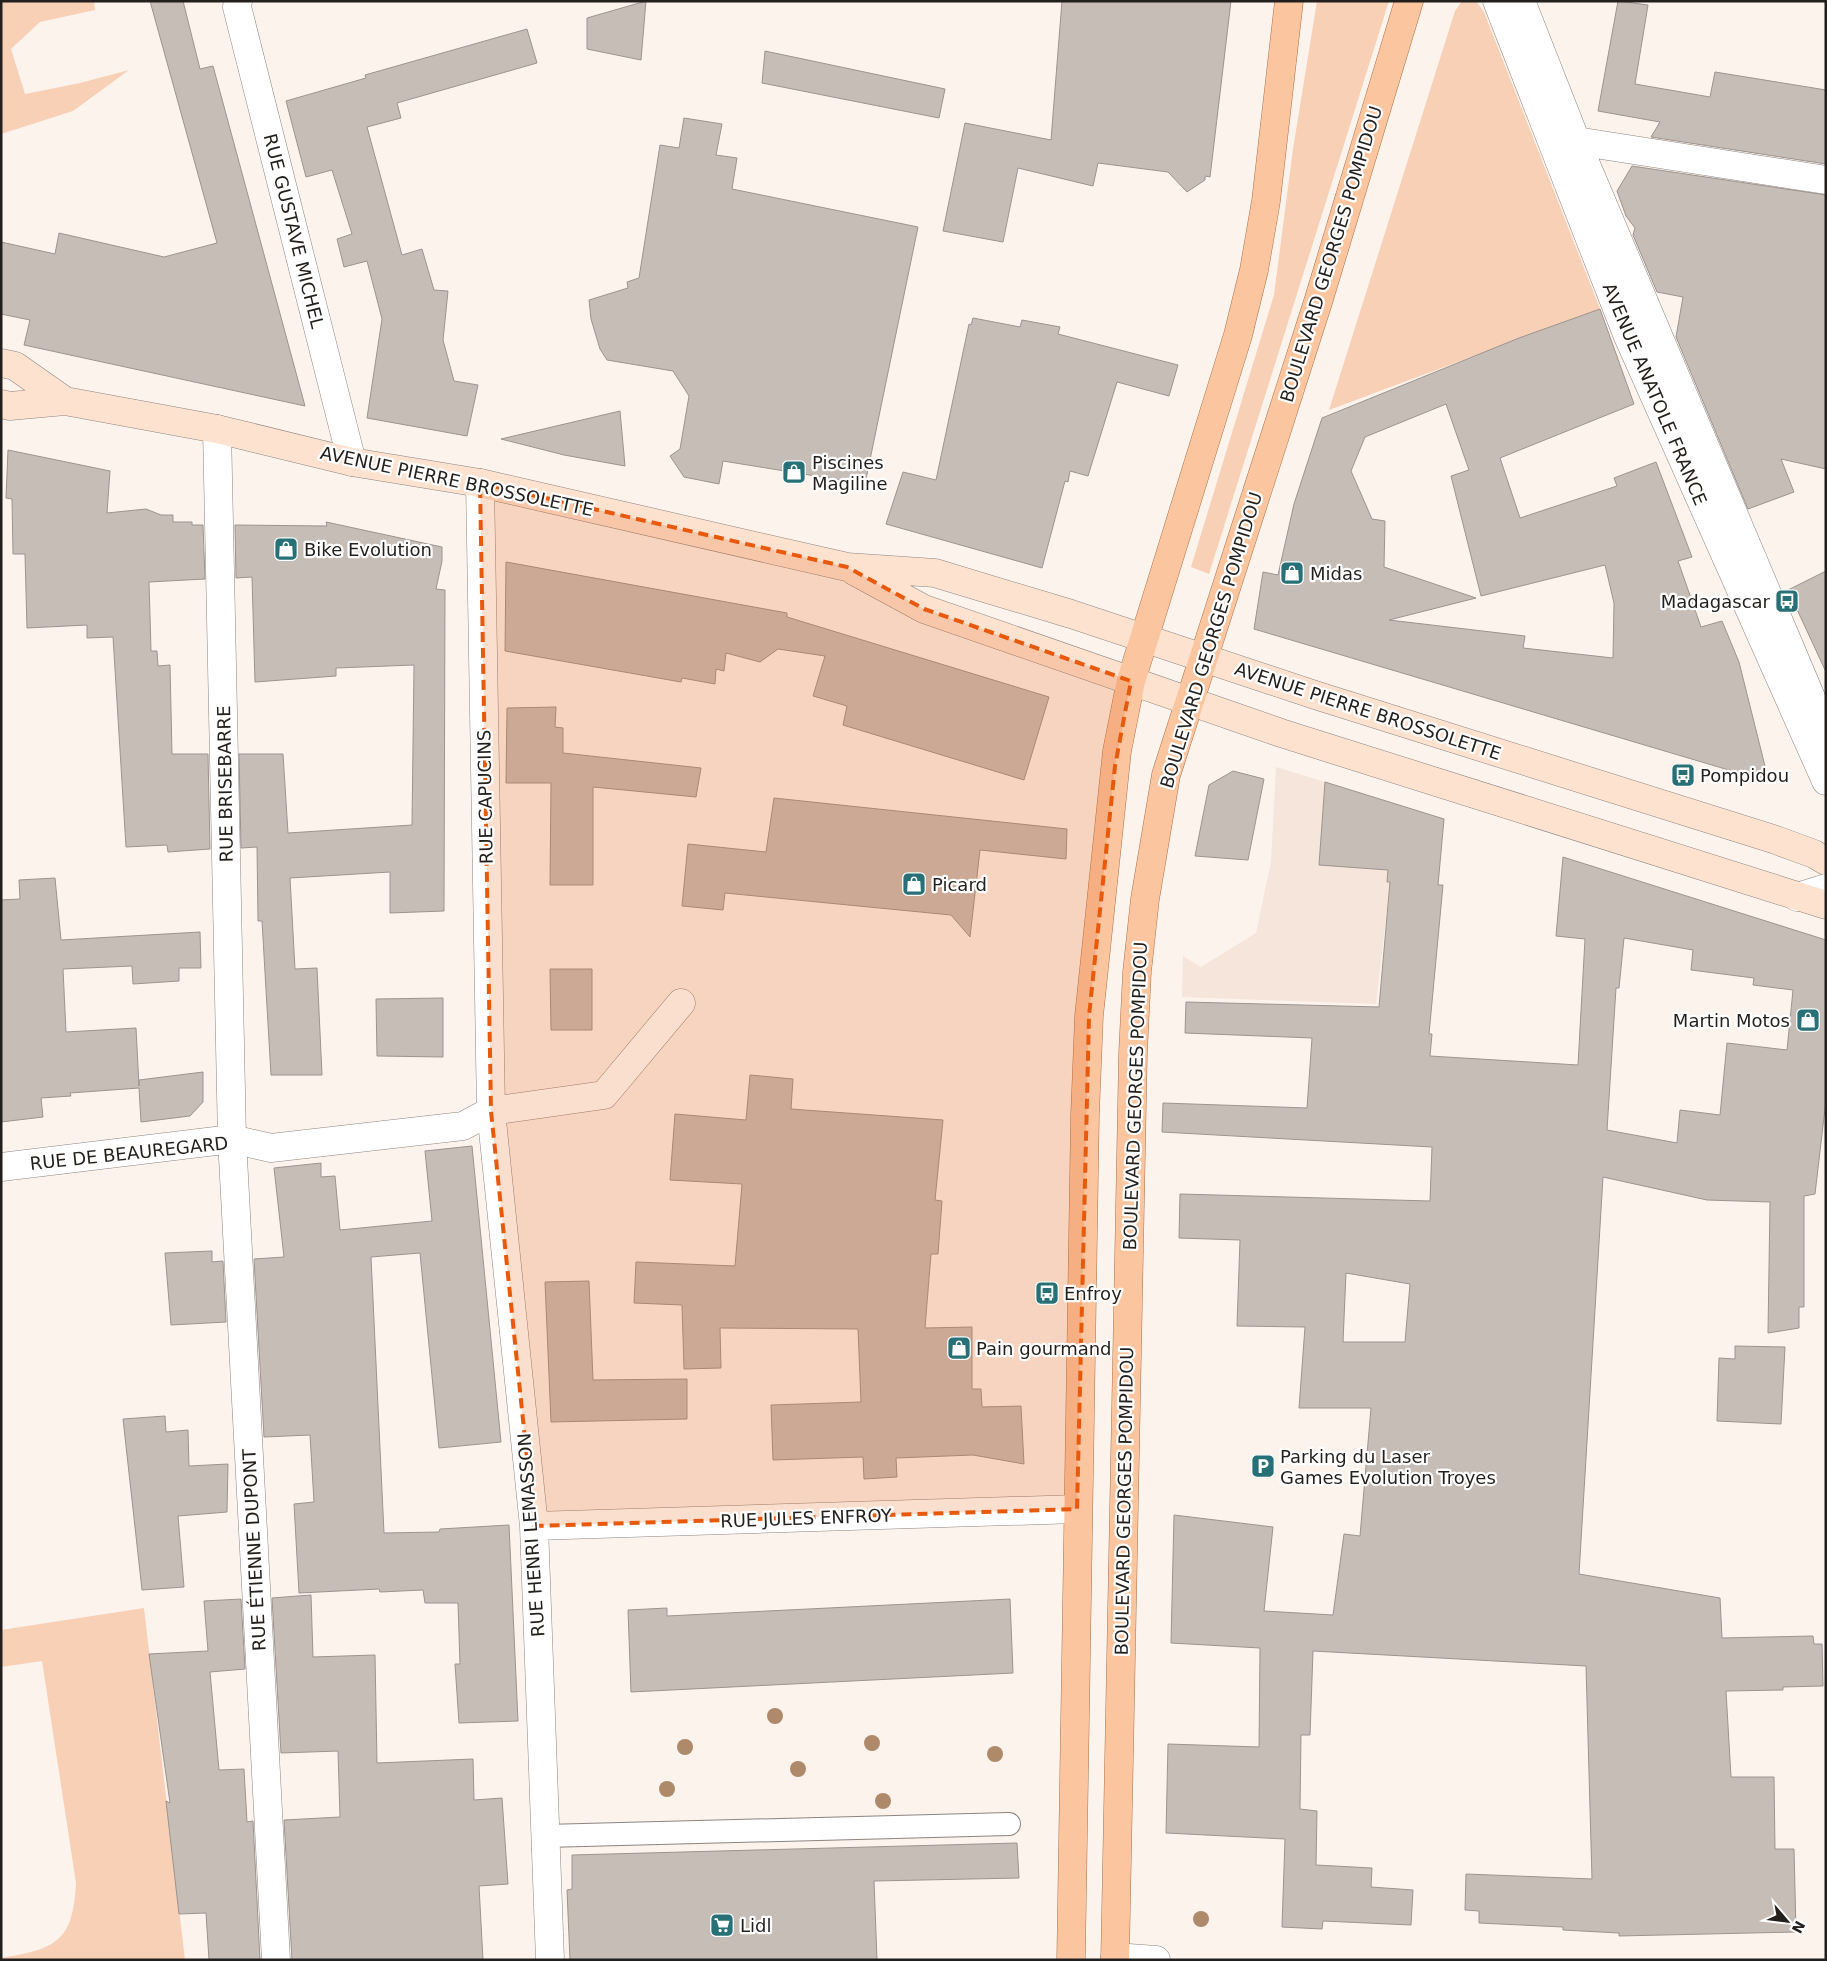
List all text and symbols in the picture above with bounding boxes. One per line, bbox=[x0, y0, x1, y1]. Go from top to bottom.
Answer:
street label: BOULEVARD GEORGES POMPIDOU bbox=[1276, 103, 1386, 405]
street label: RUE GUSTAVE MICHEL bbox=[260, 132, 328, 330]
street label: AVENUE ANATOLE FRANCE bbox=[1599, 280, 1711, 508]
street label: AVENUE PIERRE BROSSOLETTE bbox=[319, 442, 595, 520]
place label: Piscines Magiline bbox=[812, 452, 887, 494]
shop icon: Piscines Magiline bbox=[781, 459, 807, 485]
street label: BOULEVARD GEORGES POMPIDOU bbox=[1156, 489, 1266, 791]
shop icon: Bike Evolution bbox=[273, 536, 299, 562]
place label: Bike Evolution bbox=[304, 539, 432, 560]
shop icon: Midas bbox=[1279, 560, 1305, 586]
place label: Midas bbox=[1310, 563, 1362, 584]
bus stop icon: Madagascar bbox=[1774, 588, 1800, 614]
place label: Madagascar bbox=[1661, 591, 1771, 612]
street label: AVENUE PIERRE BROSSOLETTE bbox=[1232, 658, 1504, 764]
street label: RUE BRISEBARRE bbox=[213, 705, 237, 863]
street label: RUE CAPUCINS bbox=[473, 730, 497, 864]
bus stop icon: Pompidou bbox=[1670, 762, 1696, 788]
place label: Pompidou bbox=[1700, 765, 1789, 786]
shop icon: Picard bbox=[901, 871, 927, 897]
place label: Picard bbox=[932, 874, 987, 895]
street label: BOULEVARD GEORGES POMPIDOU bbox=[1119, 941, 1151, 1251]
shop icon: Martin Motos bbox=[1795, 1007, 1821, 1033]
place label: Martin Motos bbox=[1673, 1010, 1790, 1031]
street label: RUE DE BEAUREGARD bbox=[29, 1132, 229, 1174]
bus stop icon: Enfroy bbox=[1034, 1280, 1060, 1306]
place label: Enfroy bbox=[1064, 1283, 1122, 1304]
shop icon: Pain gourmand bbox=[946, 1335, 972, 1361]
place label: Pain gourmand bbox=[976, 1338, 1112, 1359]
street label: BOULEVARD GEORGES POMPIDOU bbox=[1111, 1346, 1137, 1656]
street label: RUE HENRI LEMASSON bbox=[513, 1432, 549, 1638]
place label: Parking du Laser Games Evolution Troyes bbox=[1280, 1446, 1496, 1488]
street label: RUE ÉTIENNE DUPONT bbox=[238, 1447, 270, 1652]
parking icon: Parking du Laser Games Evolution Troyes bbox=[1250, 1453, 1276, 1479]
street label: RUE JULES ENFROY bbox=[720, 1504, 893, 1531]
north arrow bbox=[1762, 1896, 1812, 1946]
supermarket icon: Lidl bbox=[709, 1912, 735, 1938]
place label: Lidl bbox=[740, 1915, 771, 1936]
text: N bbox=[1789, 1918, 1808, 1936]

